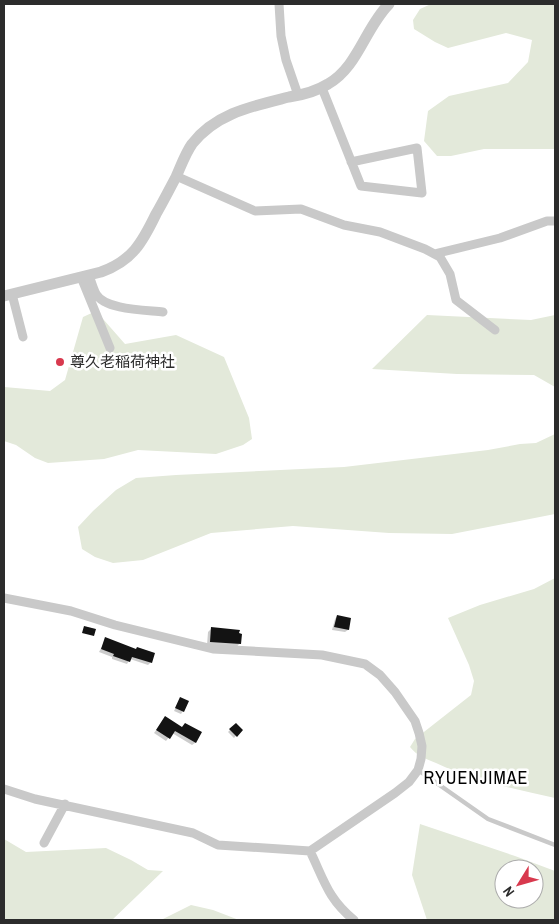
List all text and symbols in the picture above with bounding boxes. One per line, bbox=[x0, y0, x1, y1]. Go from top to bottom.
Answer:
place label: 尊久老稲荷神社 bbox=[70, 351, 175, 372]
marker: 尊久老稲荷神社 bbox=[54, 356, 66, 368]
district label: RYUENJIMAE bbox=[424, 765, 528, 790]
north arrow bbox=[494, 859, 544, 909]
text: N bbox=[499, 883, 518, 901]

